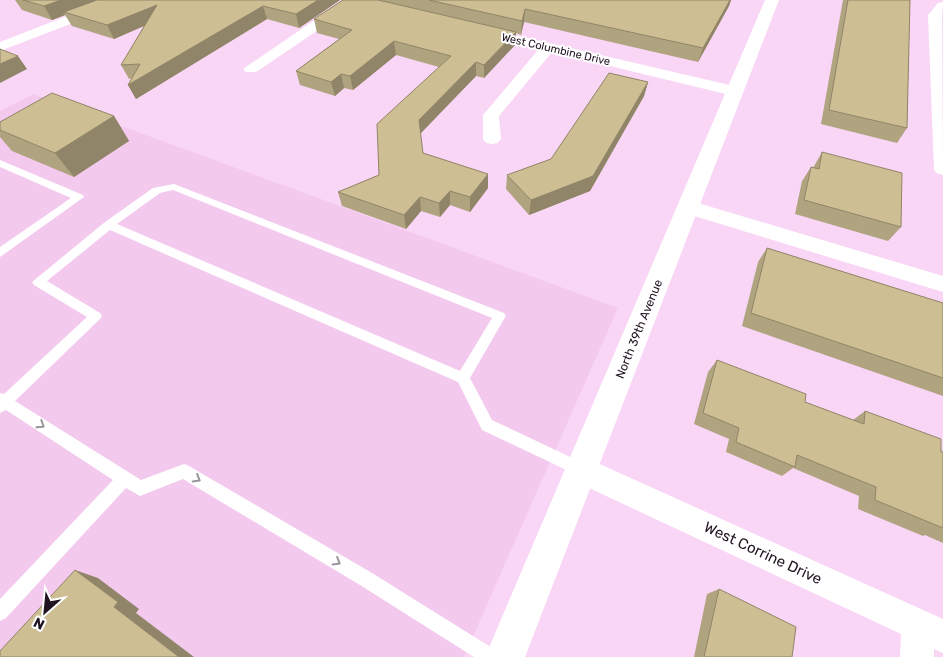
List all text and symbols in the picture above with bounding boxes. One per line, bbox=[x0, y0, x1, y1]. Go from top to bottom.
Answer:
street label: West Columbine Drive bbox=[500, 31, 612, 68]
street label: North 39th Avenue bbox=[613, 277, 665, 381]
one-way arrow bbox=[35, 419, 45, 428]
one-way arrow bbox=[192, 472, 201, 482]
street label: West Corrine Drive bbox=[701, 518, 825, 588]
one-way arrow bbox=[331, 555, 340, 565]
north arrow bbox=[20, 587, 70, 637]
text: N bbox=[31, 613, 48, 633]

